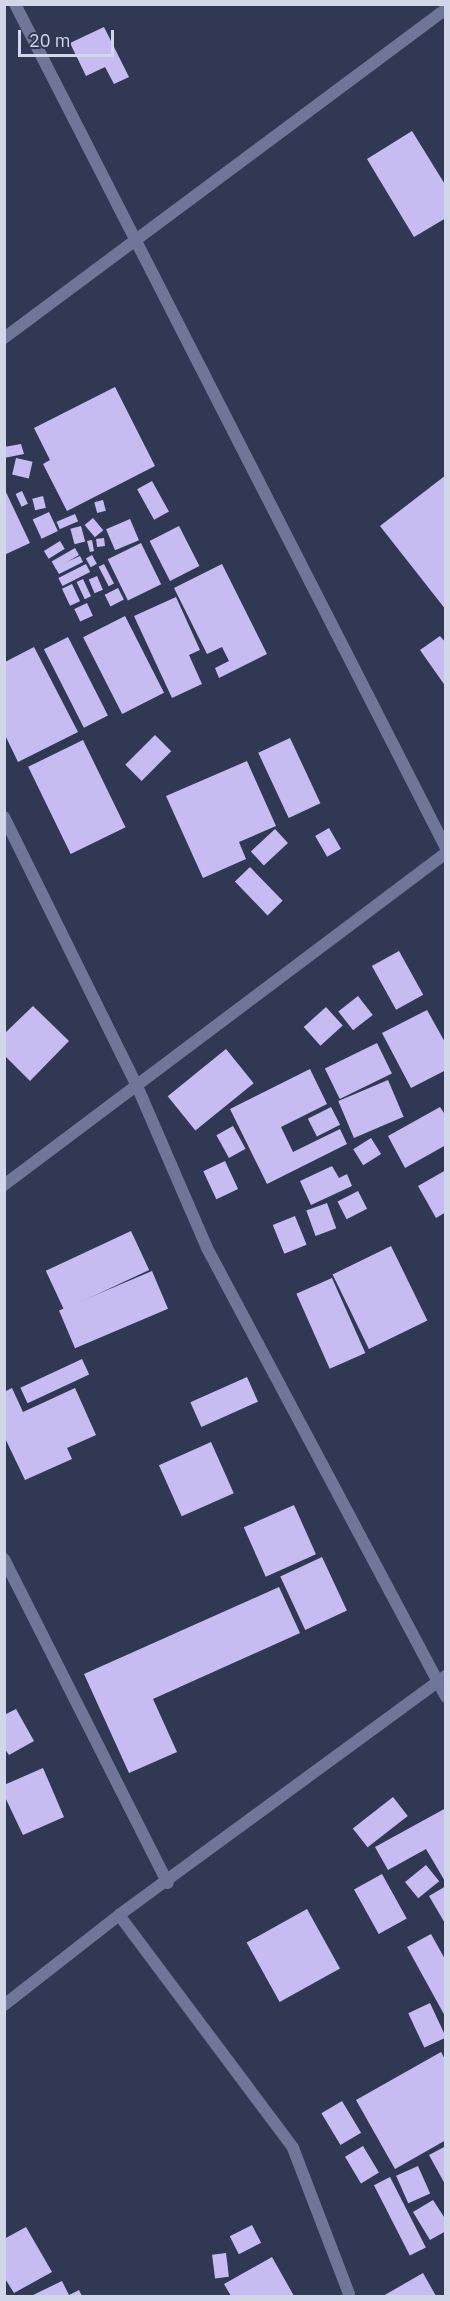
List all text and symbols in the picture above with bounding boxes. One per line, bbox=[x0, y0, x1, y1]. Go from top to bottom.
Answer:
scale bar bbox=[21, 18, 117, 56]
text: 20 m bbox=[29, 29, 71, 52]

